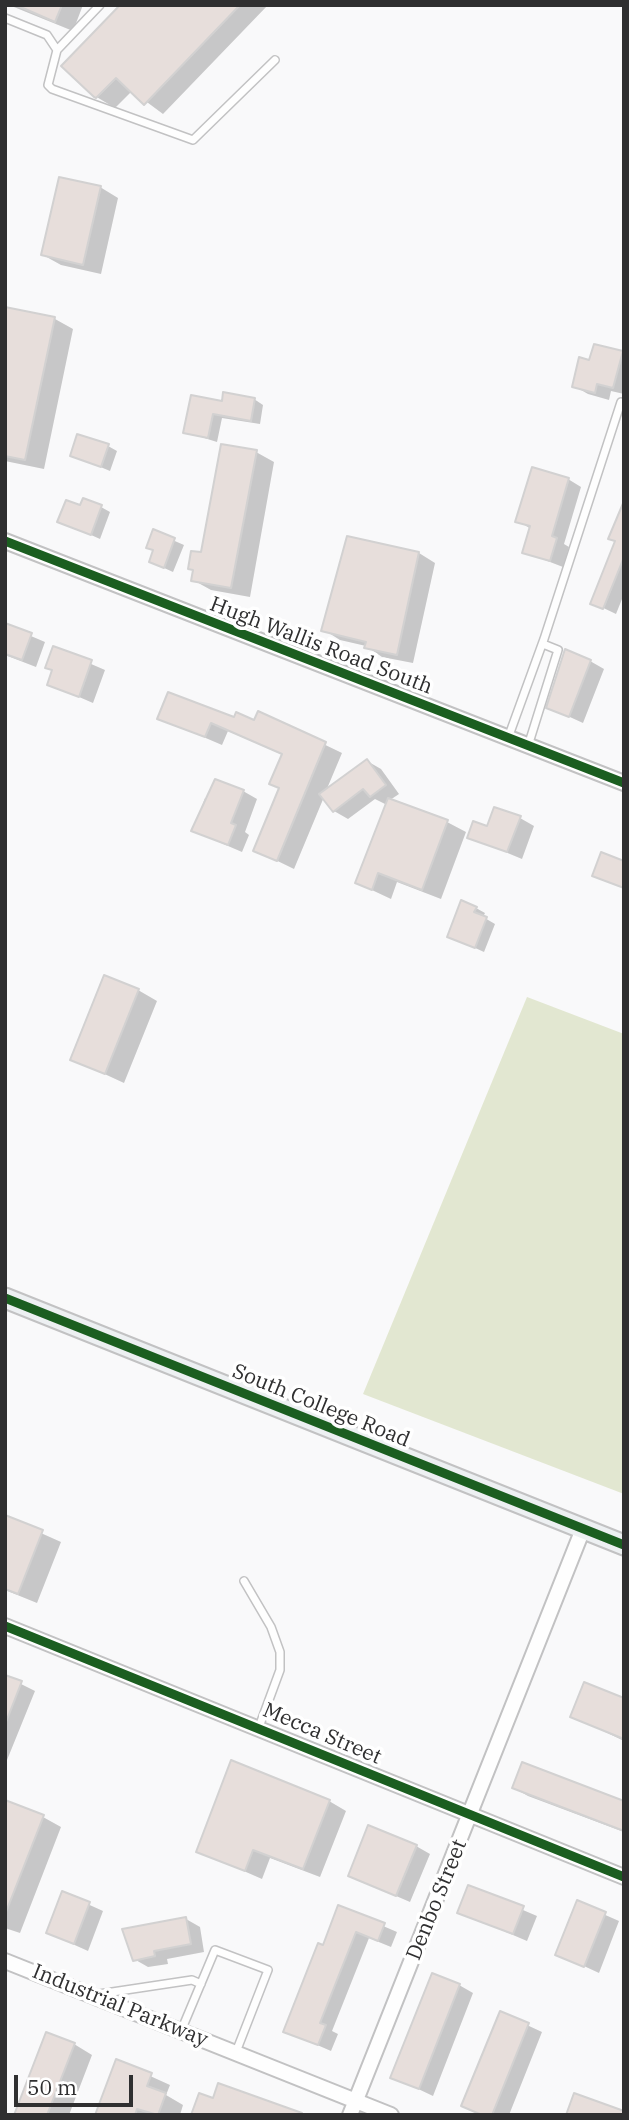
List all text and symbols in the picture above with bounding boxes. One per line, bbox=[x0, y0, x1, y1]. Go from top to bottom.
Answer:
street label: Hugh Wallis Road South bbox=[206, 592, 436, 700]
street label: South College Road bbox=[229, 1359, 413, 1453]
street label: Mecca Street bbox=[259, 1698, 385, 1770]
street label: Denbo Street bbox=[401, 1836, 473, 1964]
street label: Industrial Parkway bbox=[29, 1959, 211, 2053]
scale bar bbox=[18, 2060, 136, 2104]
text: 50 m bbox=[27, 2073, 77, 2101]

